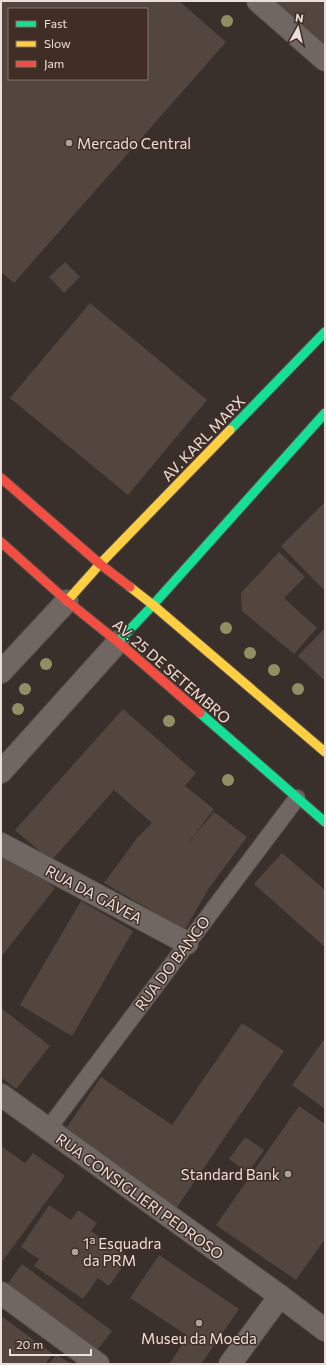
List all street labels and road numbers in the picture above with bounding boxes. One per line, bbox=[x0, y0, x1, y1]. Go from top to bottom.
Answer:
street label: AV. KARL MARX bbox=[158, 391, 248, 485]
street label: AV. 25 DE SETEMBRO bbox=[109, 615, 235, 727]
street label: RUA DA GÁVEA bbox=[42, 860, 146, 927]
street label: RUA DO BANCO bbox=[131, 912, 213, 1014]
street label: RUA CONSIGLIERI PEDROSO bbox=[53, 1129, 227, 1263]

